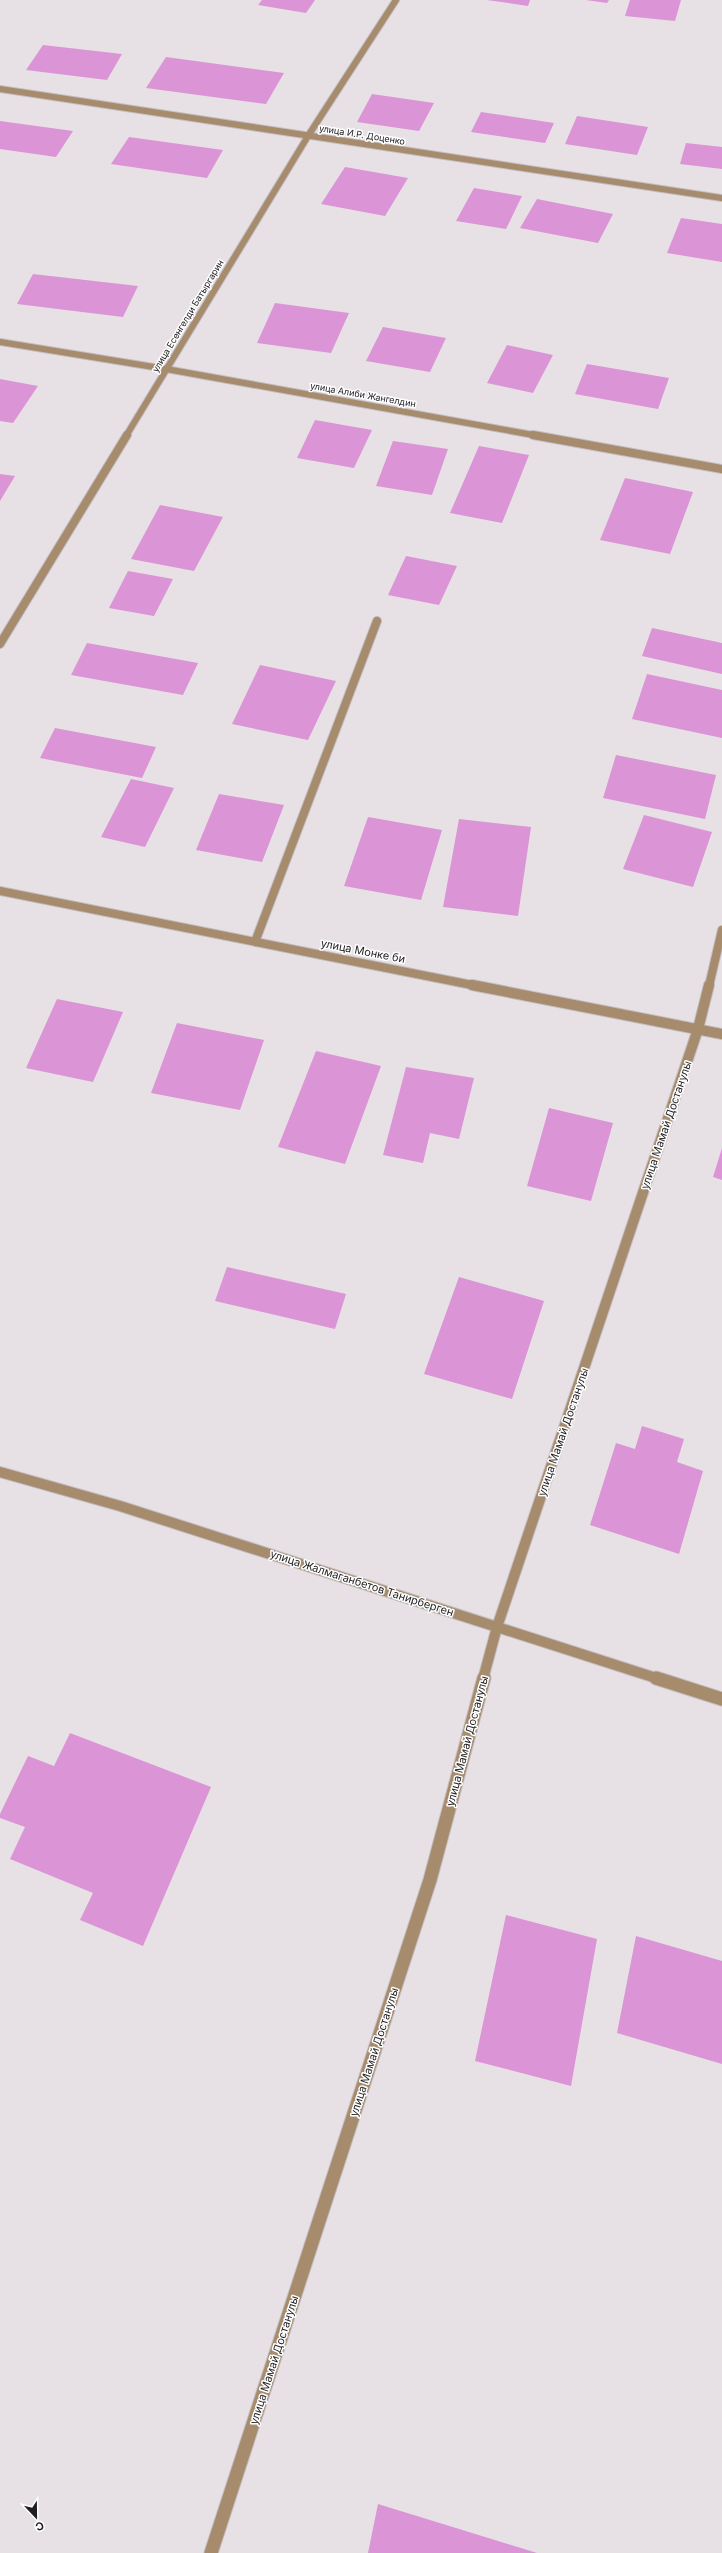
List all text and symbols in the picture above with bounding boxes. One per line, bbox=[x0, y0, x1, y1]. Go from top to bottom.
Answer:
street label: улица И.Р. Доценко bbox=[318, 122, 406, 147]
street label: улица Есенгелди Батыргарин bbox=[150, 257, 226, 374]
street label: улица Алиби Жангелдин bbox=[309, 380, 417, 409]
street label: улица Монке би bbox=[320, 936, 406, 966]
street label: улица Мамай Достанулы bbox=[637, 1059, 695, 1191]
street label: улица Мамай Достанулы bbox=[534, 1366, 592, 1498]
street label: улица Жалмаганбетов Танирберген bbox=[268, 1547, 456, 1619]
street label: улица Мамай Достанулы bbox=[443, 1674, 491, 1808]
street label: улица Мамай Достанулы bbox=[347, 1986, 401, 2118]
street label: улица Мамай Достанулы bbox=[247, 2294, 301, 2426]
north arrow bbox=[16, 2497, 56, 2537]
text: С bbox=[33, 2518, 46, 2534]

